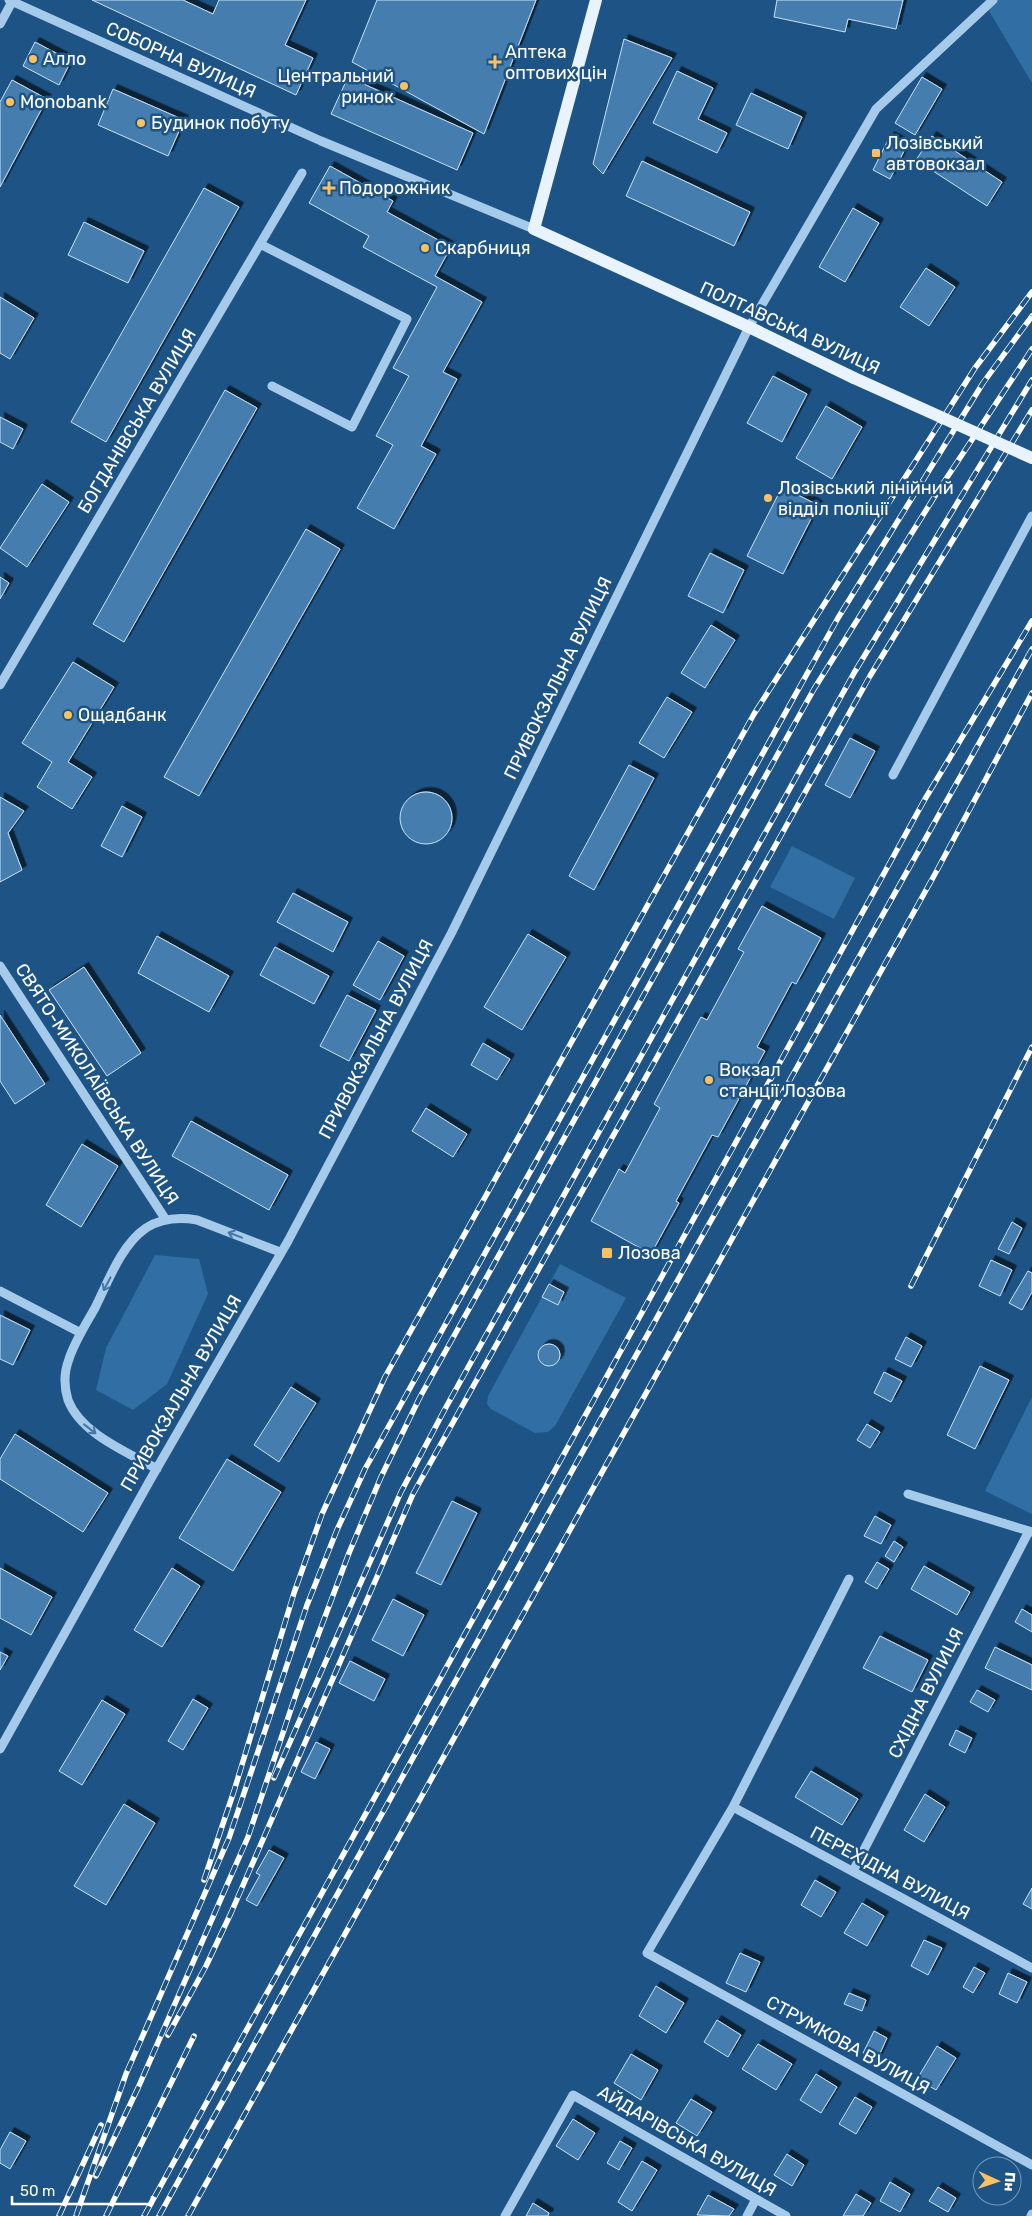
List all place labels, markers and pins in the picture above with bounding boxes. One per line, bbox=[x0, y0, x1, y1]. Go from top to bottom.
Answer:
place label: Аптека оптових цін bbox=[505, 41, 607, 84]
place label: Алло bbox=[43, 48, 86, 70]
marker: Алло bbox=[27, 53, 39, 65]
marker: Аптека оптових цін bbox=[489, 56, 501, 68]
place label: Центральний ринок bbox=[278, 65, 394, 108]
marker: Центральний ринок bbox=[398, 80, 410, 92]
place label: Monobank bbox=[20, 91, 107, 113]
marker: Monobank bbox=[4, 96, 16, 108]
place label: Будинок побуту bbox=[151, 112, 290, 134]
marker: Будинок побуту bbox=[135, 117, 147, 129]
place label: Лозівський автовокзал bbox=[886, 132, 985, 175]
marker: Лозівський автовокзал bbox=[870, 147, 882, 159]
place label: Подорожник bbox=[339, 177, 451, 199]
marker: Подорожник bbox=[323, 182, 335, 194]
place label: Скарбниця bbox=[435, 237, 531, 259]
marker: Скарбниця bbox=[419, 242, 431, 254]
place label: Лозівський лінійний відділ поліції bbox=[778, 477, 954, 520]
marker: Лозівський лінійний відділ поліції bbox=[762, 492, 774, 504]
place label: Ощадбанк bbox=[78, 704, 167, 726]
marker: Ощадбанк bbox=[62, 709, 74, 721]
place label: Вокзал станції Лозова bbox=[719, 1059, 846, 1102]
marker: Вокзал станції Лозова bbox=[703, 1074, 715, 1086]
place label: Лозова bbox=[618, 1242, 681, 1264]
marker: Лозова bbox=[600, 1246, 614, 1260]

